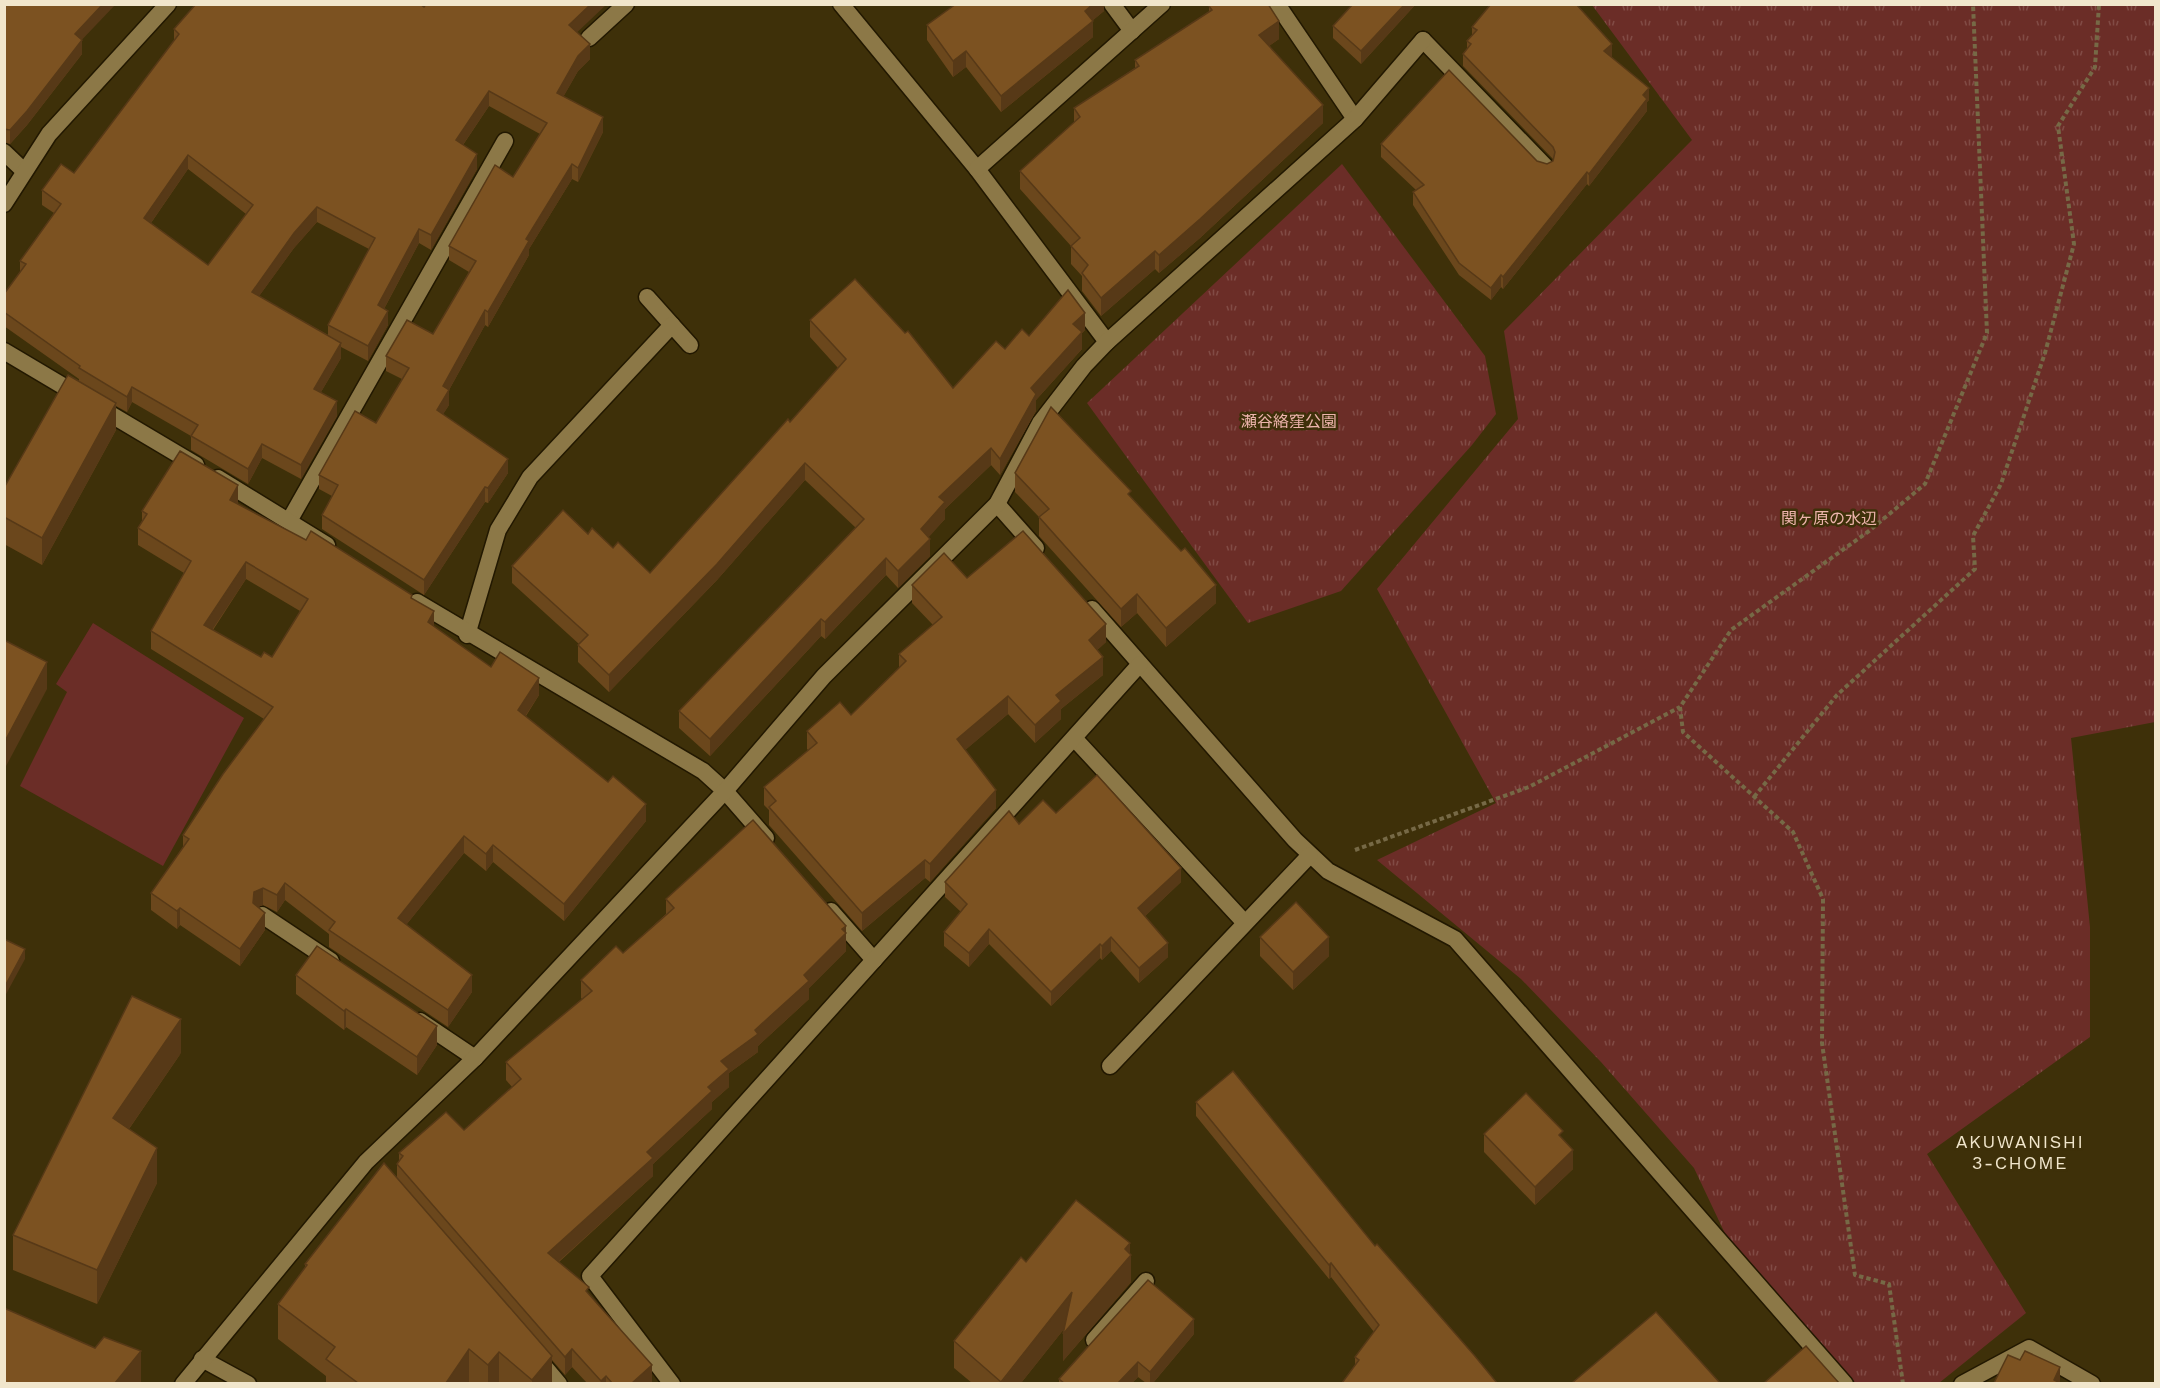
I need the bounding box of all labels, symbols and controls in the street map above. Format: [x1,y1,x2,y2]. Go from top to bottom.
park label: 瀬谷絡窪公園 [1241,412,1337,431]
park label: 関ヶ原の水辺 [1781,509,1877,528]
district label: AKUWANISHI 3-CHOME [1956,1131,2084,1173]

